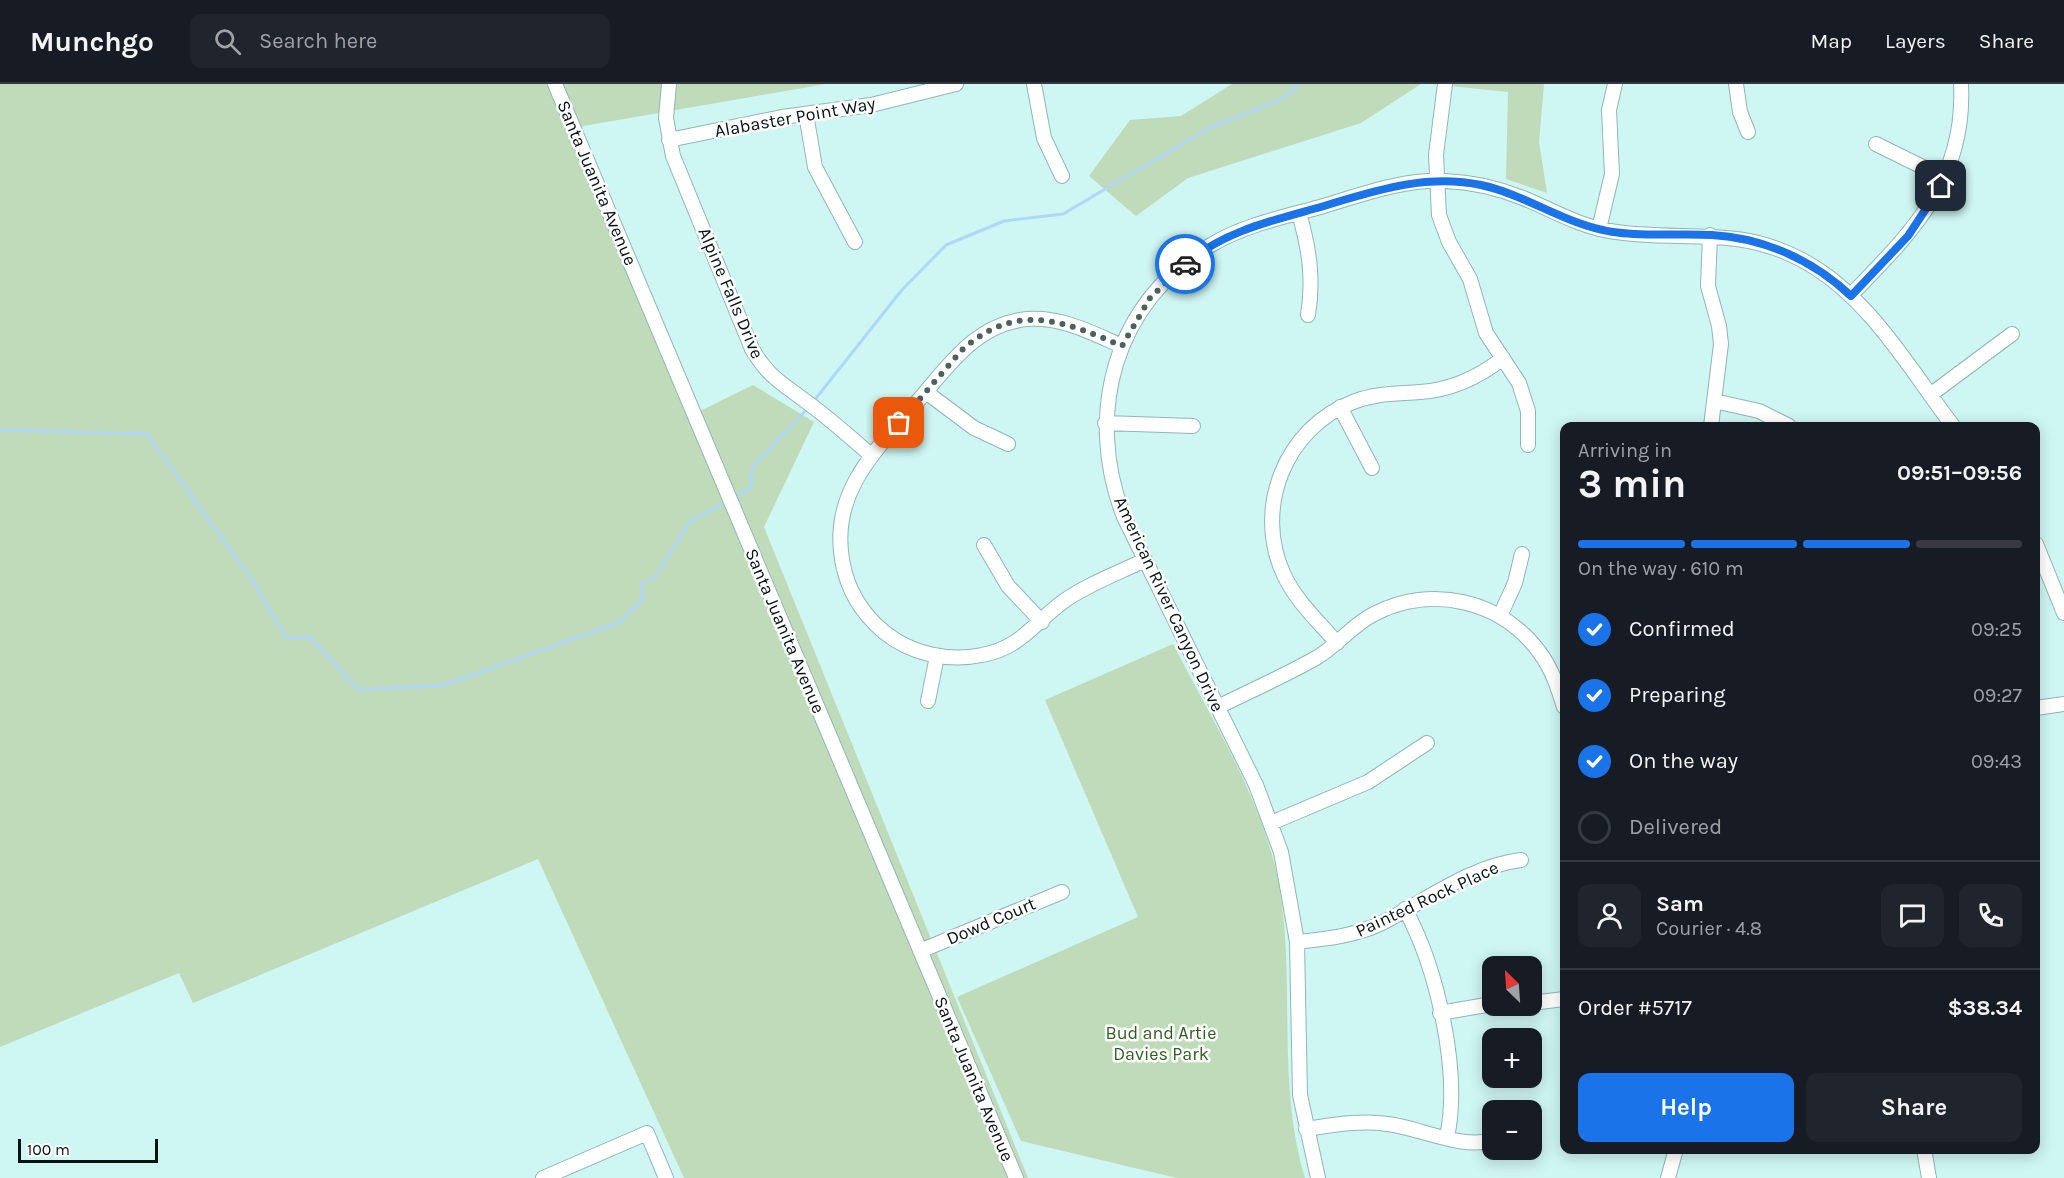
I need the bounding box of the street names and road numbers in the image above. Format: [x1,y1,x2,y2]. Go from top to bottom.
street label: Alabaster Point Way [713,92,878,142]
street label: Santa Juanita Avenue [552,97,642,269]
street label: Alpine Falls Drive [693,224,769,362]
street label: American River Canyon Drive [1109,493,1229,715]
street label: Santa Juanita Avenue [740,545,830,717]
street label: Painted Rock Place [1352,856,1502,942]
street label: Dowd Court [943,892,1039,950]
street label: Santa Juanita Avenue [929,993,1019,1165]

